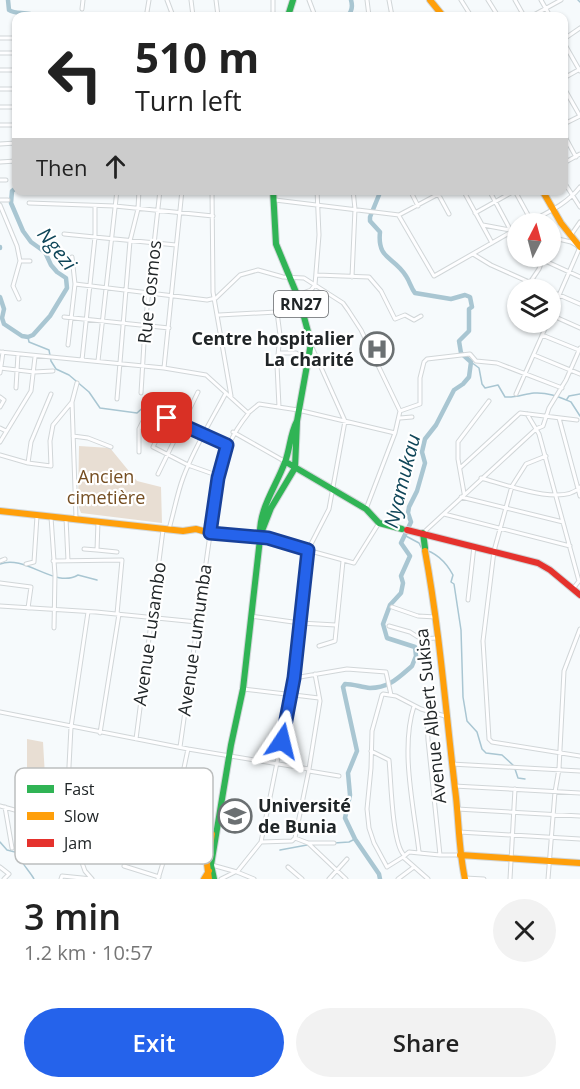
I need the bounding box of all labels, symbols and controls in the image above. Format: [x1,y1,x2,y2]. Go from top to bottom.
text: 510 m [135,28,259,85]
icon: left [36,36,114,114]
text: Turn left [135,82,242,119]
icon: ahead [99,150,132,183]
text: Then [36,152,87,182]
north arrow [507,213,561,267]
map controls [507,213,561,333]
water label: Ngezi [32,221,84,277]
street label: Rue Cosmos [132,239,166,345]
button: layers [507,279,561,333]
road number: RN27 [274,291,328,317]
place label: Centre hospitalier La charité [191,326,354,371]
hospital icon: Centre hospitalier La charité [359,331,395,367]
pin [141,392,192,443]
icon: arrive [150,401,183,434]
water label: Nyamukau [377,431,426,531]
park label: Ancien cimetière [67,464,145,509]
street label: Avenue Lusambo [127,560,171,707]
street label: Avenue Lumumba [171,562,217,717]
street label: Avenue Albert Sukisa [409,627,451,805]
position arrow [250,709,314,773]
legend [15,768,213,864]
text: Fast [64,778,95,800]
place label: Université de Bunia [258,793,351,838]
school or university icon: Université de Bunia [217,798,253,834]
text: Slow [64,805,99,827]
text: Jam [62,832,92,854]
text: 3 min [24,892,121,941]
button: close [493,899,556,962]
text: 1.2 km · 10:57 [24,939,153,966]
button: Exit [24,1008,284,1077]
button: Share [296,1008,556,1077]

